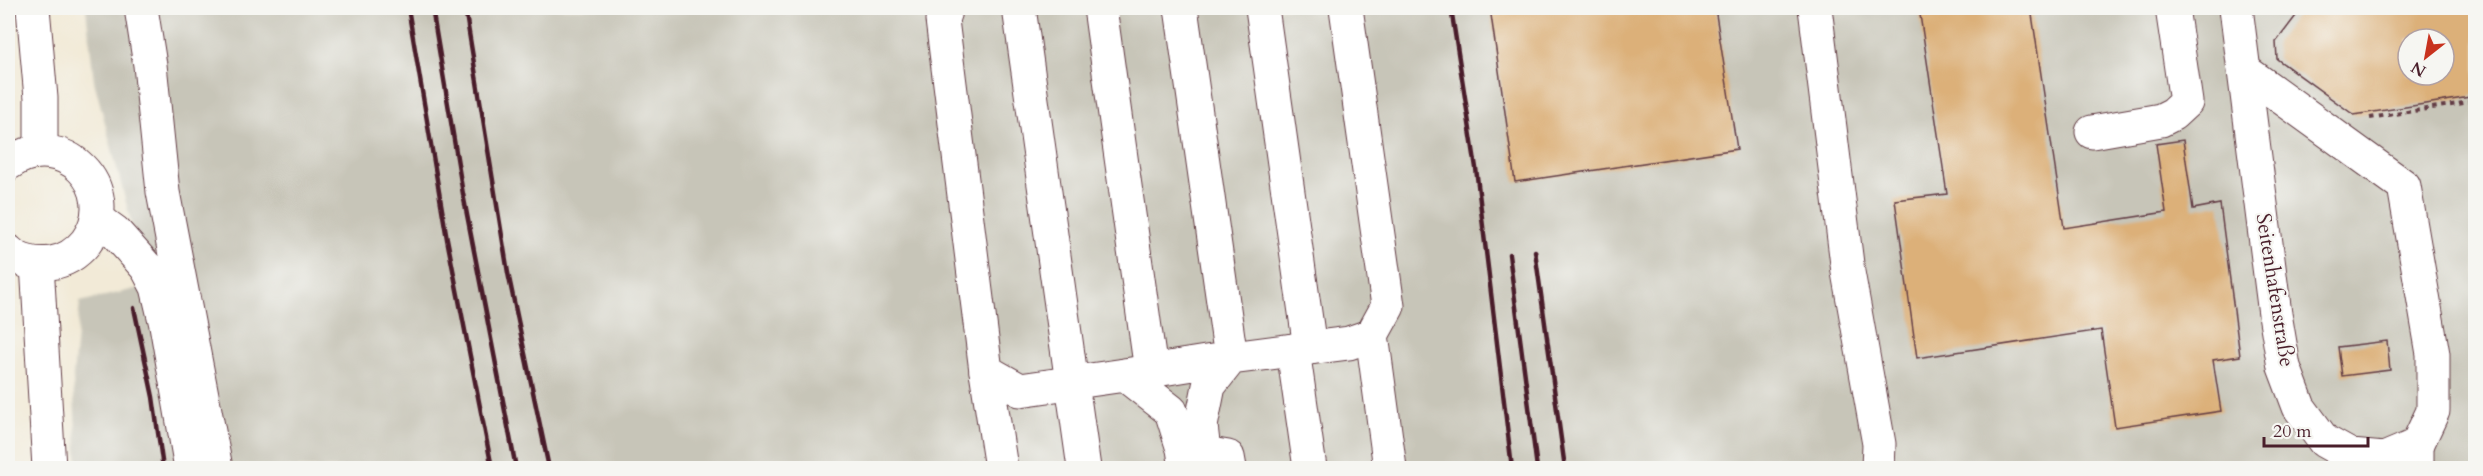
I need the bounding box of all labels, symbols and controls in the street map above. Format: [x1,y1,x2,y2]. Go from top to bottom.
north arrow [2396,27,2456,87]
text: N [2407,56,2430,82]
street label: Seitenhafenstraße [2249,211,2301,369]
scale bar [2264,410,2368,448]
text: 20 m [2273,419,2312,444]

